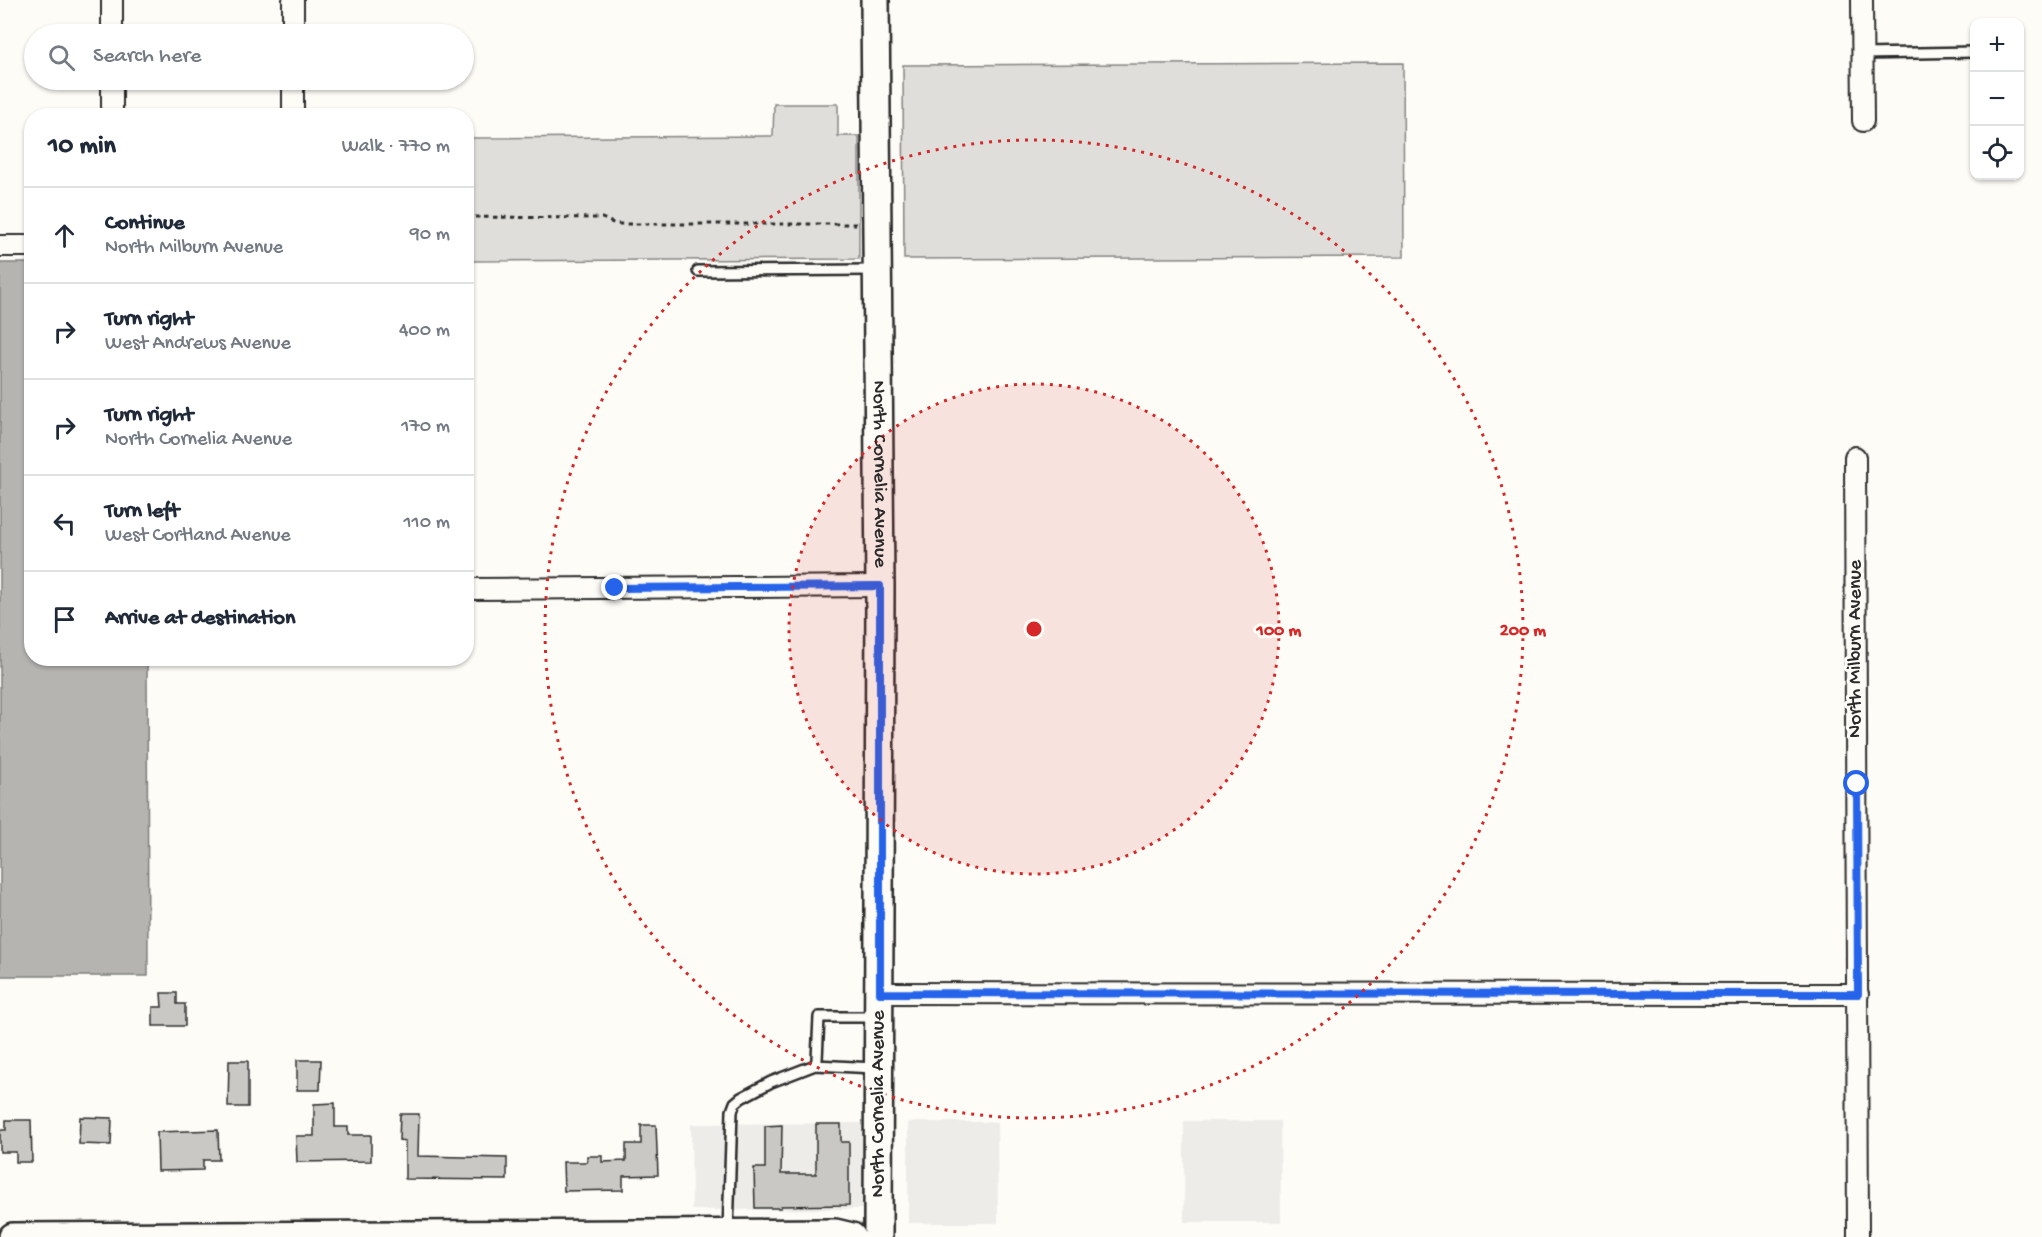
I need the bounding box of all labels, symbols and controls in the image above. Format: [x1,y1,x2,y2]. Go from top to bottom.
map controls [1970,18,2024,180]
button: + [1970,18,2024,72]
search box [24,24,474,90]
icon: search [45,41,78,74]
text: Search here [93,44,201,70]
button: − [1970,72,2024,126]
button: locate [1970,126,2024,180]
text: 10 min [48,132,116,163]
text: Walk · 770 m [342,136,450,159]
text: Continue [105,211,185,237]
icon: ahead [48,219,81,252]
text: 90 m [410,224,450,247]
text: North Milburn Avenue [105,237,283,260]
text: Turn right [105,307,193,333]
icon: right [48,315,81,348]
text: 400 m [399,320,450,343]
text: West Andrews Avenue [105,333,291,356]
street label: North Cornelia Avenue [867,380,891,568]
text: Turn right [105,403,193,429]
icon: right [48,411,81,444]
text: 170 m [401,416,450,439]
text: North Cornelia Avenue [105,429,292,452]
text: Turn left [105,499,179,525]
icon: left [48,507,81,540]
text: 110 m [404,512,450,535]
text: West Cortland Avenue [105,525,291,548]
street label: North Milburn Avenue [1845,559,1868,738]
route end [601,574,627,600]
icon: arrive [48,603,81,636]
text: Arrive at destination [105,606,295,632]
centre of rings [1024,619,1044,639]
text: 100 m [1256,621,1302,642]
text: 200 m [1500,621,1546,642]
route start [1843,770,1869,796]
street label: North Cornelia Avenue [868,1010,891,1198]

